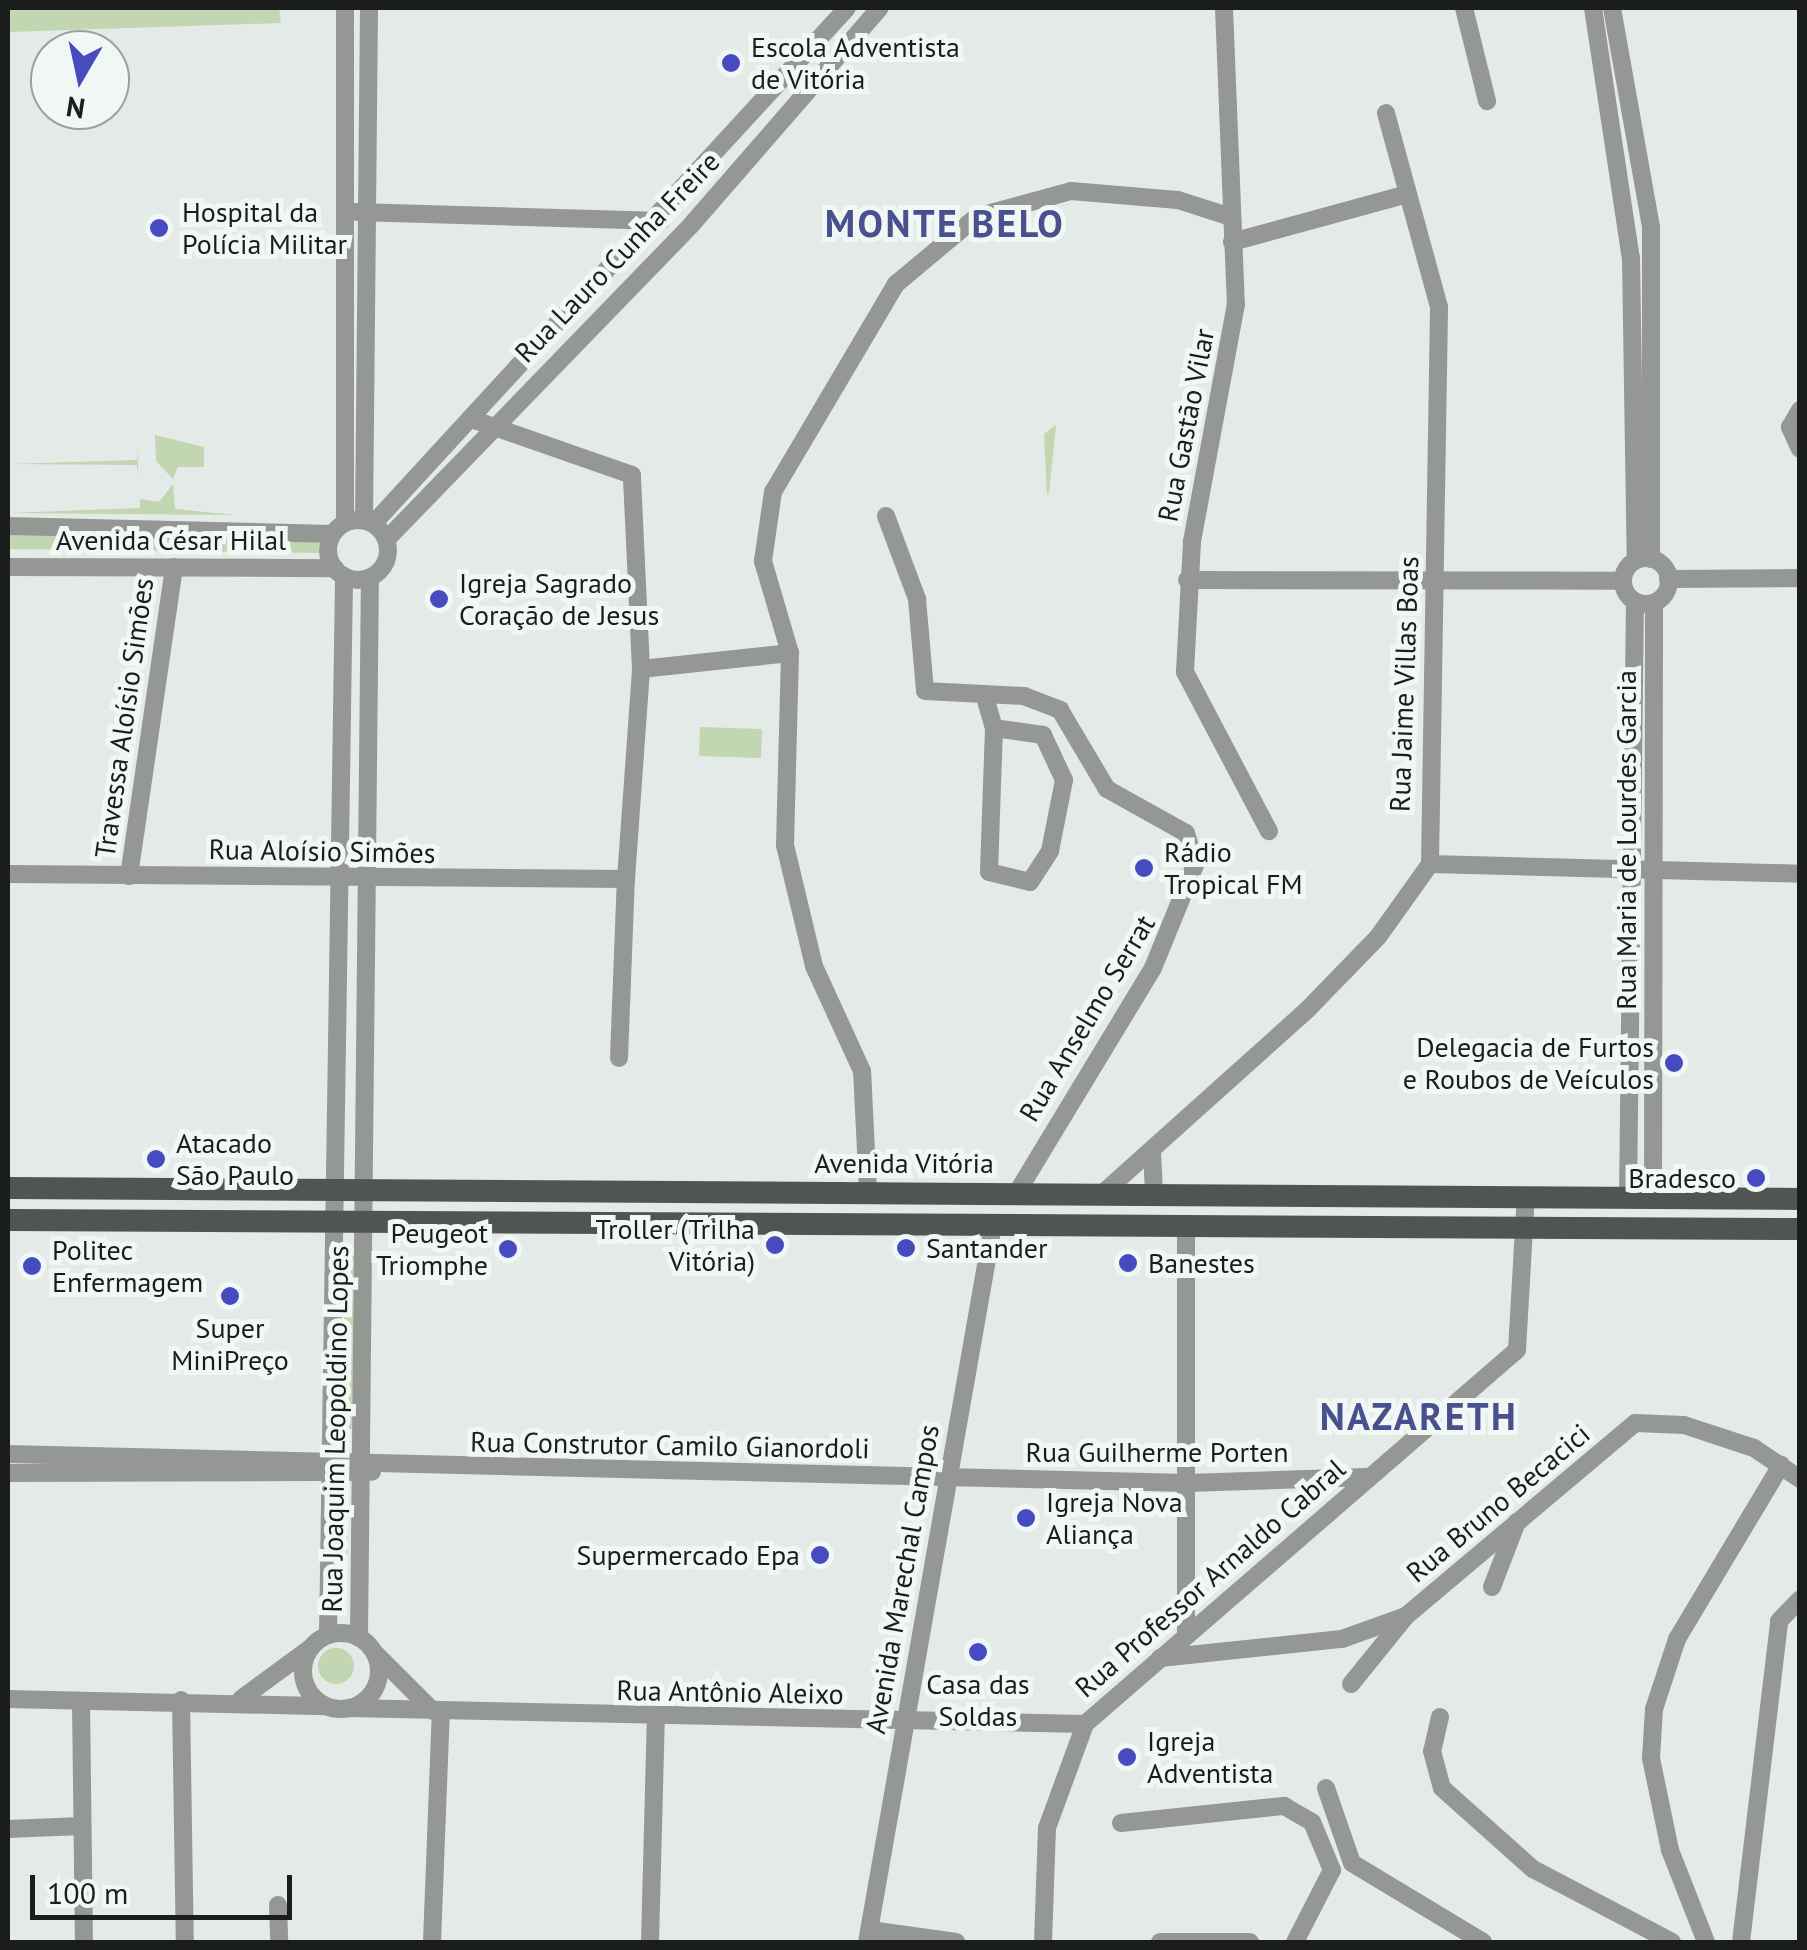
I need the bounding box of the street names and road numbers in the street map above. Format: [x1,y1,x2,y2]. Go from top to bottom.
street label: Rua Lauro Cunha Freire [508,145,726,369]
street label: Rua Gastão Vilar [1151,325,1221,525]
street label: Avenida César Hilal [56,523,286,557]
street label: Rua Jaime Villas Boas [1383,555,1425,813]
street label: Travessa Aloísio Simões [88,575,160,861]
street label: Rua Maria de Lourdes Garcia [1609,670,1643,1010]
street label: Rua Aloísio Simões [208,832,436,870]
street label: Rua Anselmo Serrat [1012,908,1162,1128]
street label: Avenida Vitória [814,1146,994,1180]
street label: Rua Joaquim Leopoldino Lopes [315,1245,355,1613]
street label: Rua Bruno Becacici [1400,1417,1596,1589]
street label: Avenida Marechal Campos [858,1422,946,1736]
street label: Rua Construtor Camilo Gianordoli [470,1425,870,1465]
street label: Rua Guilherme Porten [1026,1435,1288,1469]
street label: Rua Professor Arnaldo Cabral [1068,1451,1352,1705]
street label: Rua Antônio Aleixo [615,1673,845,1711]

